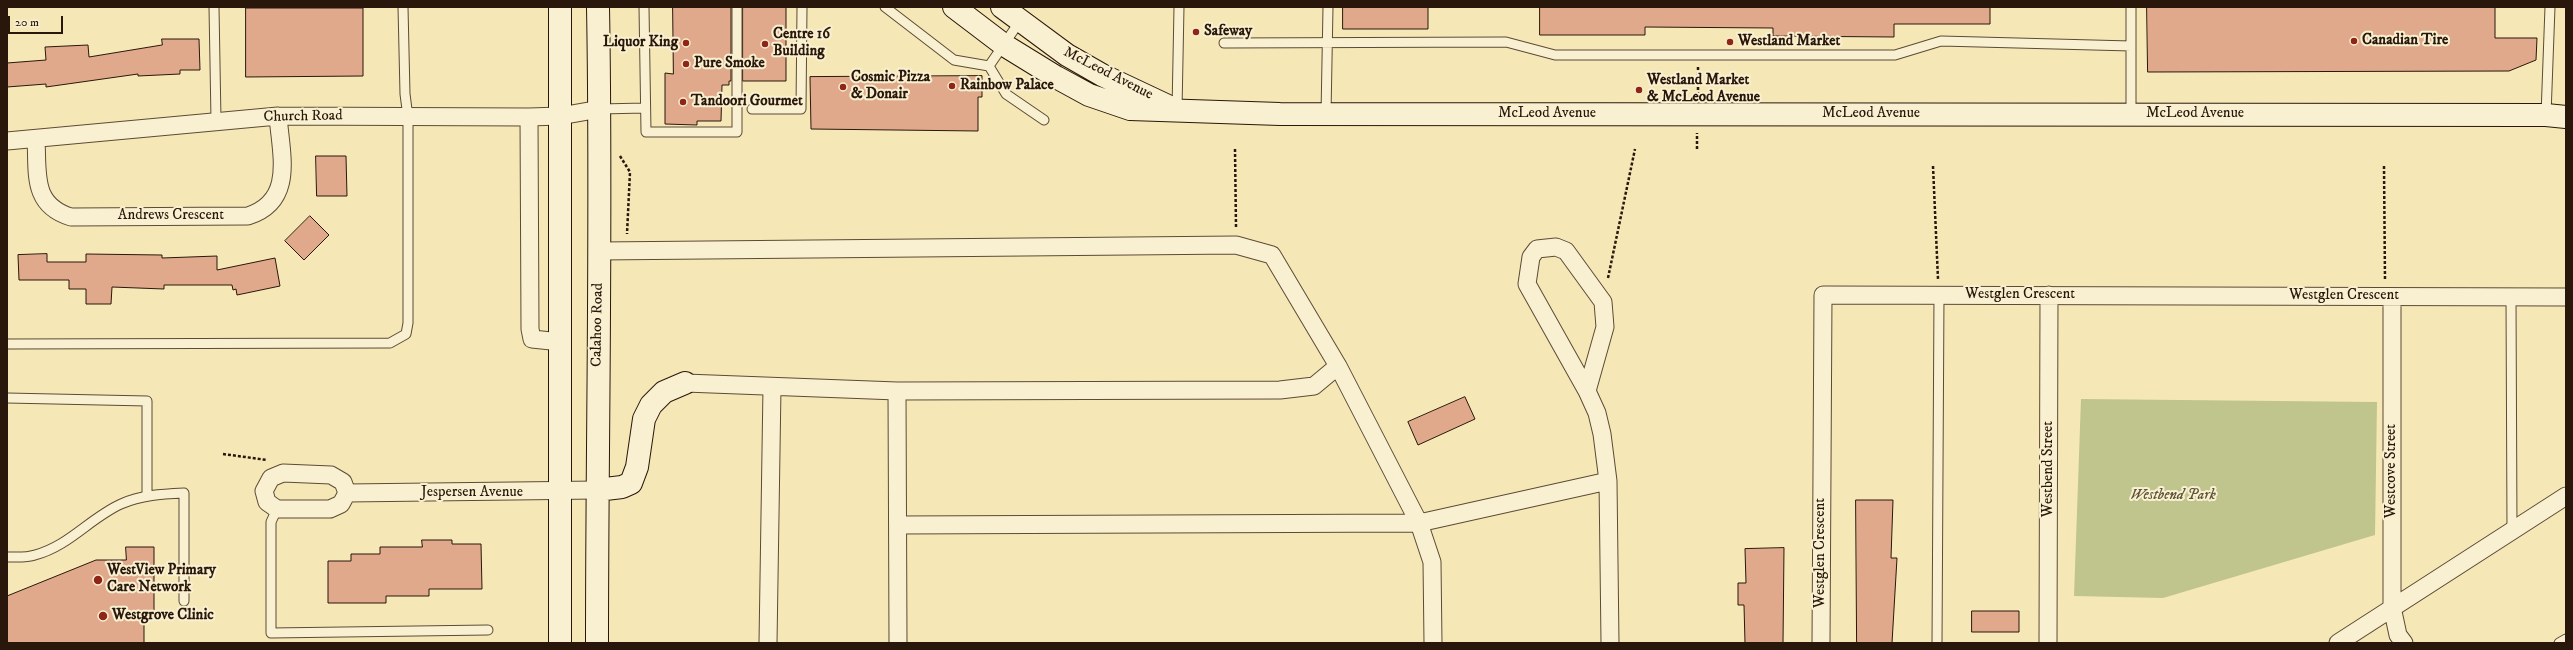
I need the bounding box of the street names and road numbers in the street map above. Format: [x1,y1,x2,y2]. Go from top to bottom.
street label: McLeod Avenue [1060,44,1156,104]
street label: McLeod Avenue [1498,105,1596,123]
street label: McLeod Avenue [1822,105,1920,123]
street label: McLeod Avenue [2146,105,2244,123]
street label: Church Road [263,107,343,127]
street label: Andrews Crescent [118,207,224,225]
street label: Calahoo Road [588,283,608,367]
street label: Westglen Crescent [1965,286,2075,304]
street label: Westglen Crescent [2289,287,2399,305]
street label: Westbend Street [2040,421,2058,517]
street label: Westcove Street [2383,424,2401,518]
street label: Jespersen Avenue [421,484,523,502]
street label: Westglen Crescent [1812,498,1830,608]

